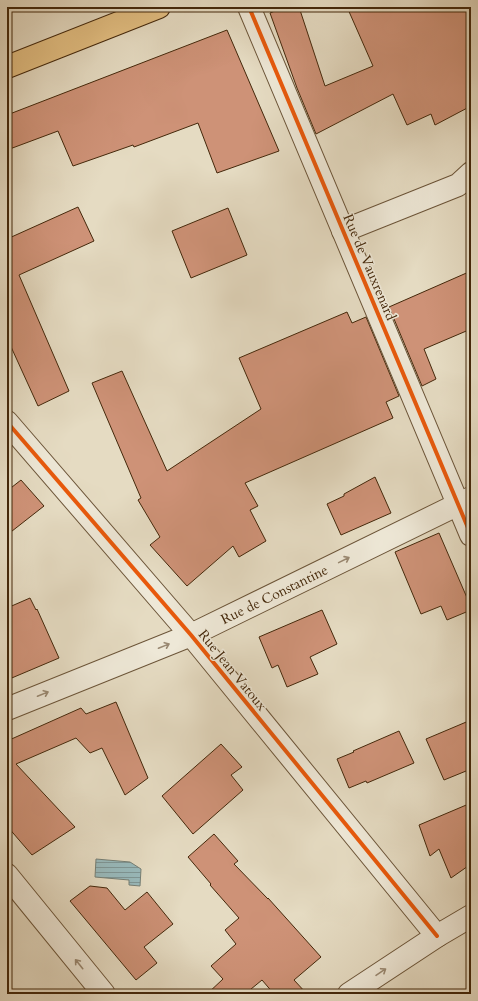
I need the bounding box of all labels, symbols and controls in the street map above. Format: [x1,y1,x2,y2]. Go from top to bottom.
street label: Rue de Vauxrenard [339,211,401,324]
one-way arrow [338,555,350,563]
street label: Rue de Constantine [218,560,331,629]
street label: Rue Jean Vatoux [194,626,271,715]
one-way arrow [157,642,169,649]
one-way arrow [37,690,49,698]
one-way arrow [75,958,84,969]
one-way arrow [375,968,387,976]

